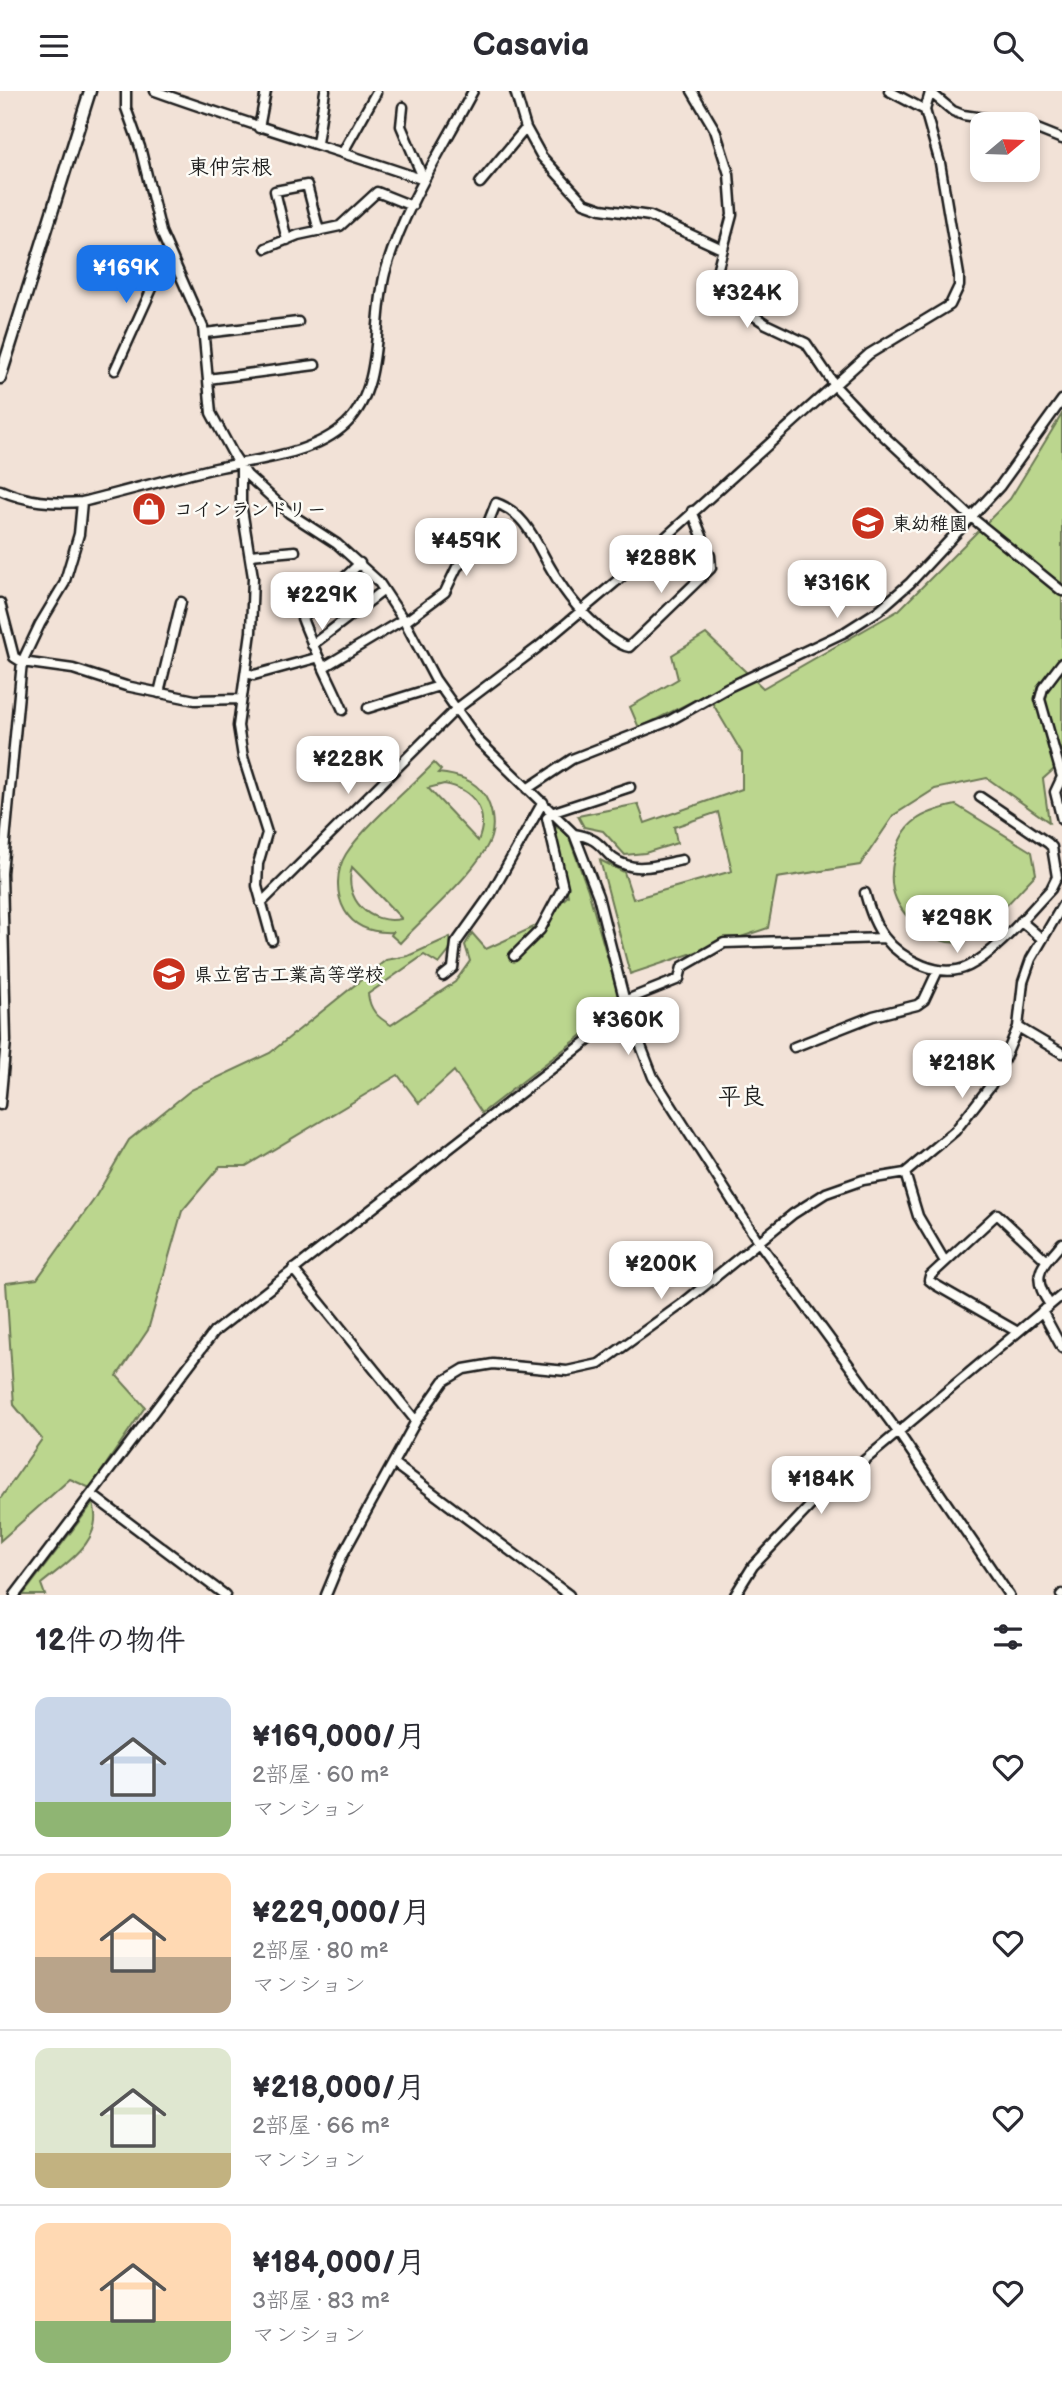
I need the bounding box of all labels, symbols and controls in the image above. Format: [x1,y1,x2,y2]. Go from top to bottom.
text: Casavia [473,26,589,65]
icon: menu [35,27,73,65]
icon: search [989,27,1027,65]
north arrow [970,112,1040,182]
map controls [970,112,1040,182]
district label: 東仲宗根 [188,155,272,180]
pin: ¥169K [77,245,175,305]
text: ¥169K [93,254,159,282]
pin: ¥324K [698,271,796,330]
text: ¥324K [712,279,782,307]
shop icon: コインランドリー [130,490,168,528]
place label: コインランドリー [174,499,326,522]
school or university icon: 東幼稚園 [849,504,887,542]
place label: 東幼稚園 [892,513,968,536]
pin: ¥459K [417,519,515,578]
text: ¥459K [431,527,501,555]
pin: ¥288K [612,535,710,595]
text: ¥288K [625,544,697,572]
pin: ¥316K [788,561,886,620]
text: ¥316K [804,569,870,597]
pin: ¥229K [273,573,371,632]
text: ¥229K [287,581,357,609]
pin: ¥228K [299,737,397,796]
text: ¥228K [312,745,384,773]
pin: ¥298K [908,895,1006,955]
text: ¥298K [922,904,992,932]
school or university icon: 県立宮古工業高等学校 [150,955,188,993]
place label: 県立宮古工業高等学校 [194,964,384,987]
pin: ¥360K [579,997,677,1057]
text: ¥360K [592,1006,664,1034]
pin: ¥218K [913,1041,1011,1100]
text: ¥218K [929,1049,995,1077]
district label: 平良 [718,1083,764,1111]
pin: ¥200K [612,1241,710,1301]
text: ¥200K [625,1250,697,1278]
pin: ¥184K [772,1457,870,1516]
text: ¥184K [788,1465,854,1493]
icon: filters [989,1618,1027,1656]
text: 12件の物件 [35,1623,186,1659]
text: ¥169,000/月 [252,1719,426,1755]
icon: home [91,1725,175,1809]
icon: heart [989,1748,1027,1786]
text: 2部屋 · 60 m² [252,1761,389,1789]
text: マンション [252,1795,366,1823]
text: ¥229,000/月 [252,1895,431,1931]
icon: home [91,1901,175,1985]
icon: heart [989,1924,1027,1962]
text: 2部屋 · 80 m² [252,1937,389,1965]
text: マンション [252,1971,366,1999]
text: ¥218,000/月 [252,2070,426,2106]
icon: home [91,2076,175,2160]
icon: heart [989,2099,1027,2137]
text: 2部屋 · 66 m² [252,2112,390,2140]
text: マンション [252,2146,366,2174]
text: ¥184,000/月 [252,2245,426,2281]
icon: home [91,2251,175,2335]
icon: heart [989,2274,1027,2312]
text: 3部屋 · 83 m² [252,2287,390,2315]
text: マンション [252,2321,366,2349]

